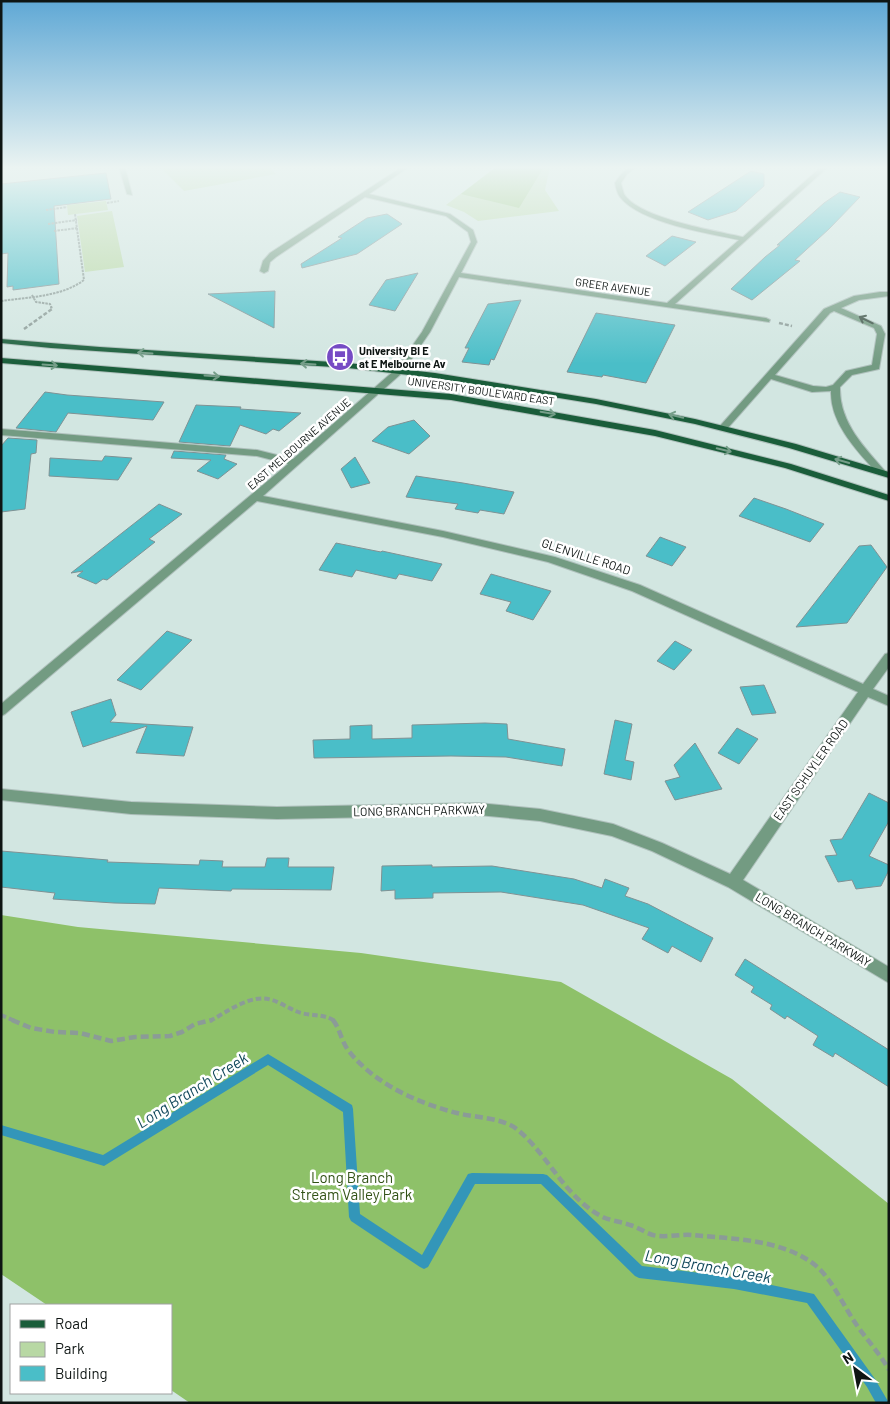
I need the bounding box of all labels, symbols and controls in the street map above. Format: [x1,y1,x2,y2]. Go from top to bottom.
street label: GREER AVENUE [574,275,652,298]
one-way arrow [859,315,874,325]
bus stop icon: University Bl E at E Melbourne Av [325,342,355,372]
place label: University Bl E at E Melbourne Av [359,344,446,370]
one-way arrow [138,349,154,358]
one-way arrow [300,359,316,368]
one-way arrow [41,360,57,369]
one-way arrow [204,372,220,381]
street label: UNIVERSITY BOULEVARD EAST [407,374,555,407]
street label: EAST MELBOURNE AVENUE [244,395,353,492]
one-way arrow [540,409,556,419]
one-way arrow [668,411,684,420]
one-way arrow [716,446,732,456]
one-way arrow [834,456,850,466]
street label: GLENVILLE ROAD [540,535,632,577]
street label: EAST SCHUYLER ROAD [770,716,850,823]
street label: LONG BRANCH PARKWAY [353,802,485,818]
street label: LONG BRANCH PARKWAY [753,889,874,969]
water label: Long Branch Creek [133,1048,251,1131]
park label: Long Branch Stream Valley Park [292,1168,413,1203]
water label: Long Branch Creek [644,1245,773,1286]
legend [10,1304,172,1394]
text: Road [55,1314,88,1332]
text: Park [55,1339,85,1357]
north arrow [830,1344,880,1394]
text: N [839,1348,856,1367]
text: Building [55,1364,108,1382]

